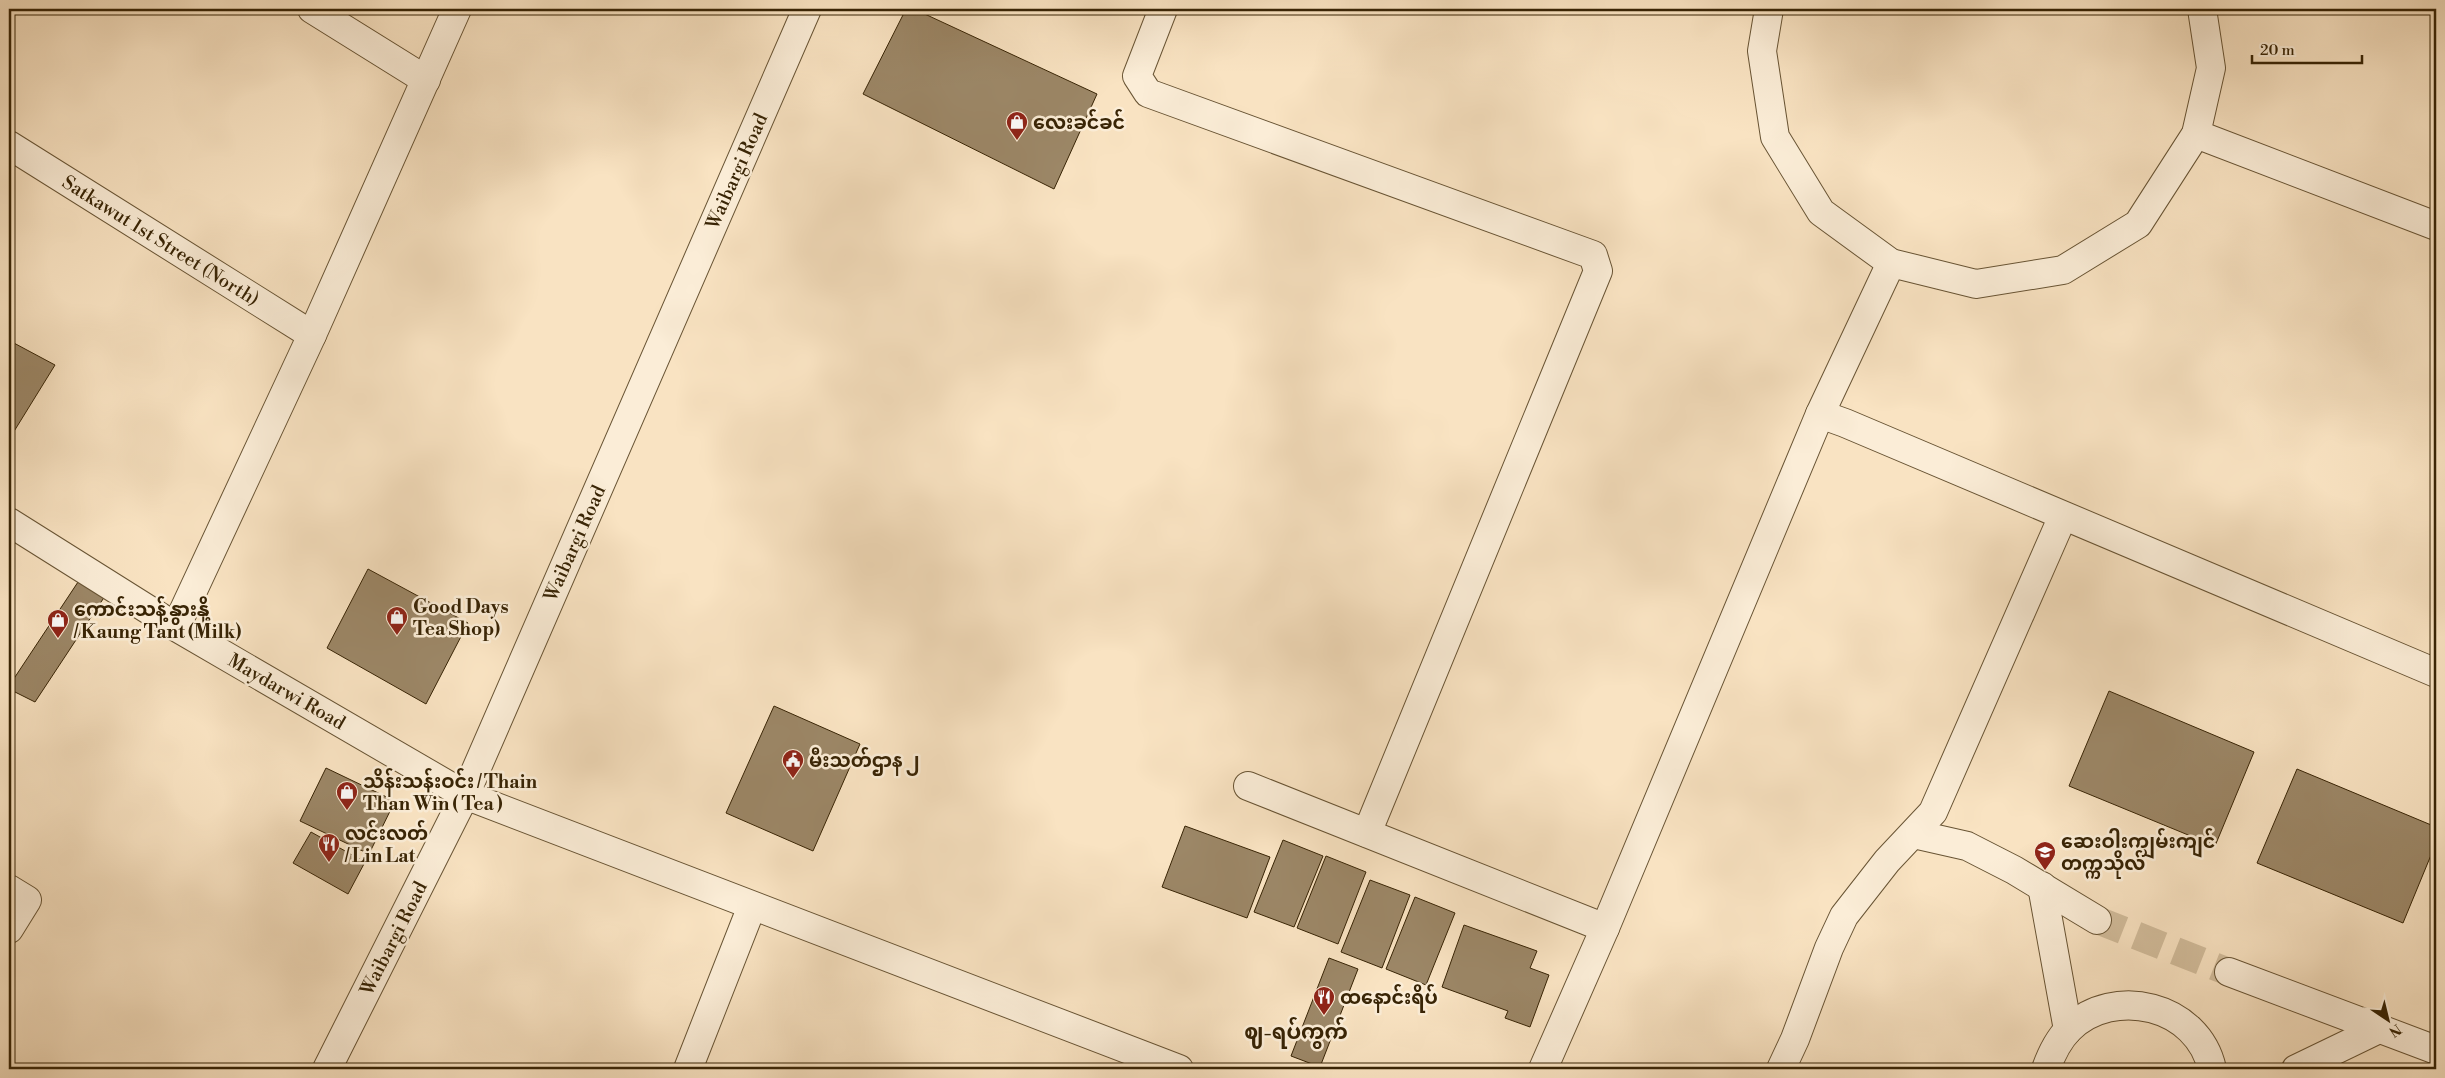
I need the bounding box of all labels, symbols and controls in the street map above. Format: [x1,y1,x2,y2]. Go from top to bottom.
scale bar [2252,32,2362,64]
text: 20 m [2260,41,2295,60]
street label: Waibargi Road [700,109,773,234]
place label: လေးခင်ခင် [1033,109,1125,135]
shop icon: လေးခင်ခင် [1005,110,1029,141]
street label: Satkawut 1st Street (North) [57,170,263,311]
street label: Waibargi Road [538,481,611,606]
place label: Good Days Tea Shop) [413,595,509,641]
place label: ကောင်းသန့် နွားနို့ / Kaung Tant (Milk) [73,596,241,644]
shop icon: Good Days Tea Shop) [385,605,409,636]
shop icon: ကောင်းသန့် နွားနို့ / Kaung Tant (Milk) [46,608,70,639]
street label: Maydarwi Road [223,649,350,735]
place label: မီးသတ်ဌာန ၂ [809,747,920,776]
public building icon: မီးသတ်ဌာန ၂ [781,748,805,779]
place label: သိန်းသန်းဝင်း / Thain Than Win ( Tea ) [363,768,538,816]
shop icon: သိန်းသန်းဝင်း / Thain Than Win ( Tea ) [335,780,359,811]
place label: လင်းလတ် / Lin Lat [344,820,428,868]
place label: ဆေးဝါးကျွမ်းကျင် တက္ကသိုလ် [2061,828,2215,879]
restaurant icon: လင်းလတ် / Lin Lat [317,832,341,863]
school or university icon: ဆေးဝါးကျွမ်းကျင် တက္ကသိုလ် [2033,840,2057,871]
street label: Waibargi Road [354,877,433,1000]
place label: ထနောင်းရိပ် [1340,984,1438,1013]
restaurant icon: ထနောင်းရိပ် [1312,985,1336,1016]
north arrow [2362,996,2412,1046]
district label: ဈ-ရပ်ကွက် [1244,1016,1348,1049]
text: N [2385,1019,2405,1040]

